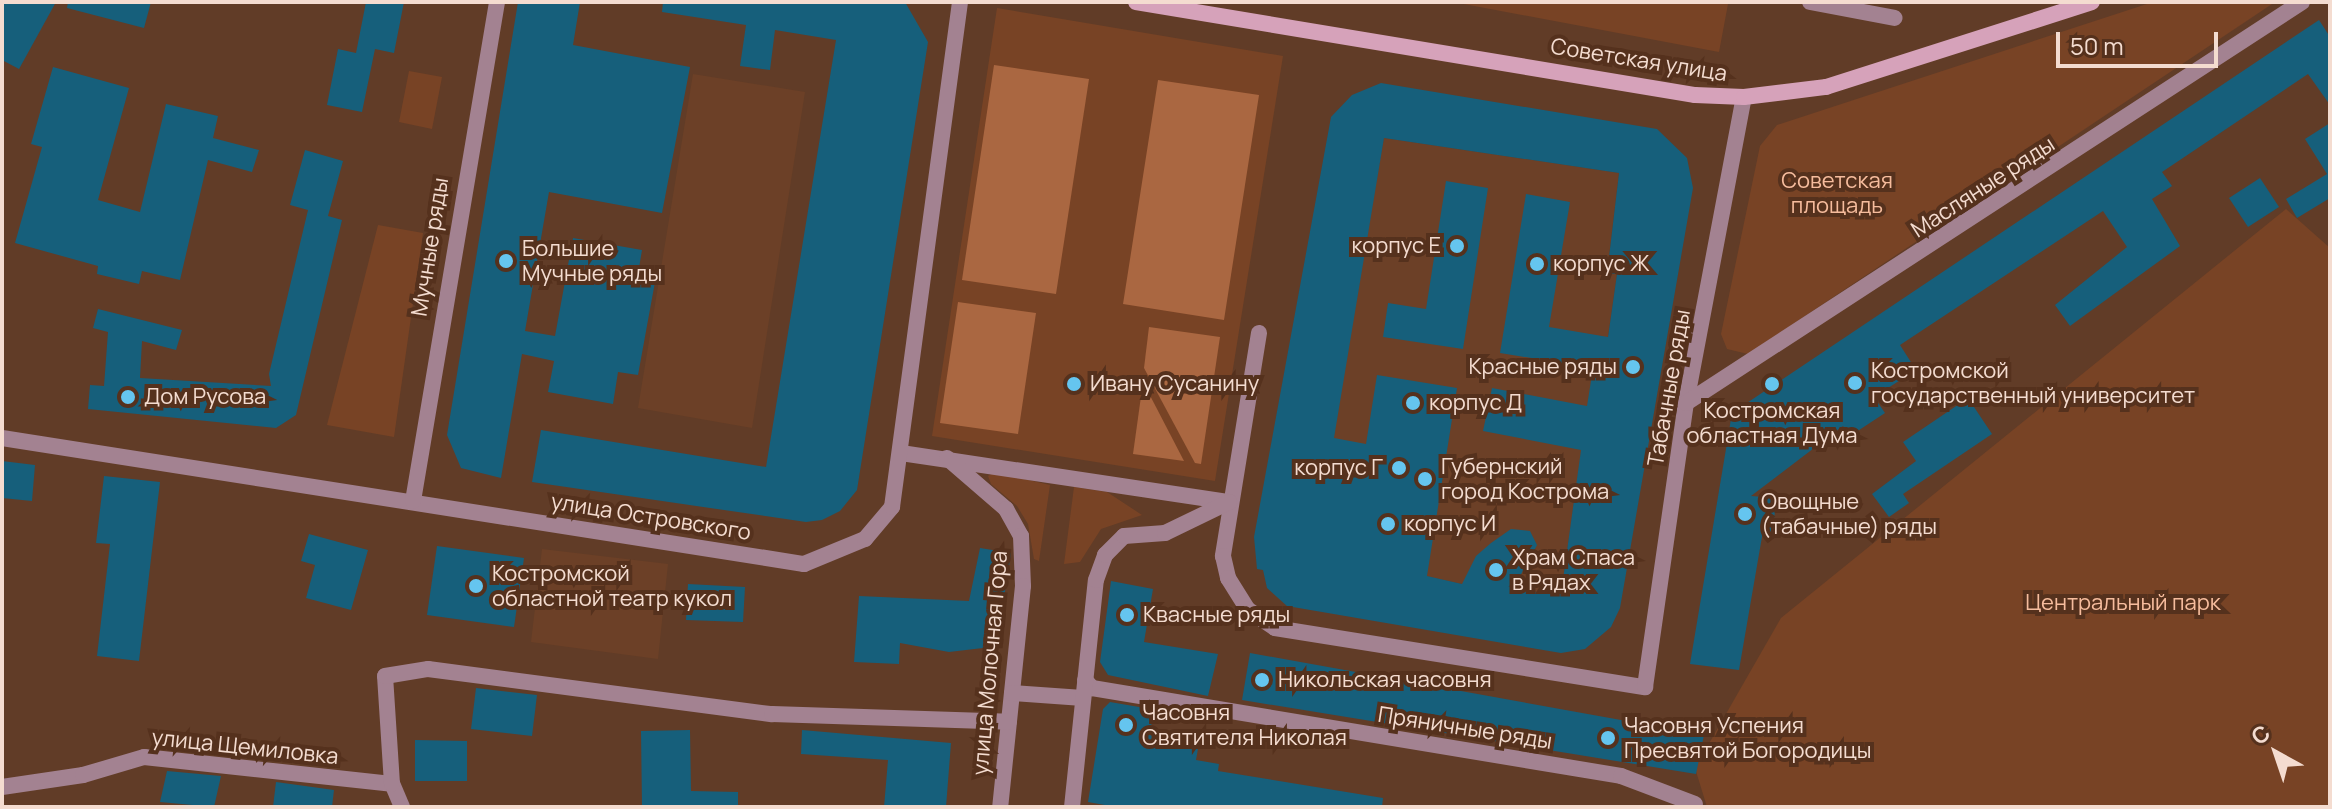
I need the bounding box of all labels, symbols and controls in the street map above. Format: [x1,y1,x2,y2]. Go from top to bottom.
scale bar [2060,16,2222,66]
text: 50 m [2070,29,2124,62]
street label: Советская улица [1549,33,1729,87]
street label: Масляные ряды [1906,131,2060,243]
park label: Советская площадь [1781,167,1893,218]
street label: Мучные ряды [406,176,454,318]
place label: корпус Е [1351,233,1441,259]
place label: Большие Мучные ряды [522,235,662,286]
marker: корпус Е [1448,237,1466,255]
place label: корпус Ж [1553,251,1650,277]
marker: Большие Мучные ряды [497,252,515,270]
marker: корпус Ж [1528,255,1546,273]
street label: Табачные ряды [1642,307,1696,469]
place label: Красные ряды [1468,354,1617,380]
place label: Костромской государственный университет [1871,357,2195,408]
marker: Красные ряды [1624,358,1642,376]
place label: Ивану Сусанину [1090,371,1259,397]
marker: Костромской государственный университет [1846,374,1864,392]
marker: Ивану Сусанину [1065,375,1083,393]
marker: Костромская областная Дума [1763,375,1781,393]
place label: Дом Русова [144,384,266,410]
marker: Дом Русова [119,388,137,406]
place label: корпус Д [1429,390,1522,416]
marker: корпус Д [1404,394,1422,412]
place label: Костромская областная Дума [1687,397,1857,448]
place label: Губернский город Кострома [1441,453,1609,504]
place label: корпус Г [1294,455,1383,481]
marker: корпус Г [1390,459,1408,477]
marker: Губернский город Кострома [1416,470,1434,488]
street label: улица Островского [549,488,753,546]
place label: Овощные (табачные) ряды [1761,488,1937,540]
marker: Овощные (табачные) ряды [1736,505,1754,523]
place label: корпус И [1404,511,1496,537]
marker: корпус И [1379,515,1397,533]
place label: Храм Спаса в Рядах [1512,544,1635,596]
street label: улица Молочная Гора [967,549,1013,777]
place label: Костромской областной театр кукол [492,560,732,612]
marker: Храм Спаса в Рядах [1487,561,1505,579]
marker: Костромской областной театр кукол [467,577,485,595]
park label: Центральный парк [2025,590,2221,616]
place label: Квасные ряды [1143,602,1290,628]
marker: Квасные ряды [1118,606,1136,624]
place label: Никольская часовня [1278,667,1492,693]
marker: Никольская часовня [1253,671,1271,689]
place label: Часовня Святителя Николая [1142,699,1347,750]
street label: Пряничные ряды [1376,701,1554,755]
place label: Часовня Успения Пресвятой Богородицы [1624,712,1871,764]
north arrow [2236,713,2316,793]
marker: Часовня Святителя Николая [1117,716,1135,734]
text: С [2245,718,2276,751]
street label: улица Щемиловка [150,724,340,770]
marker: Часовня Успения Пресвятой Богородицы [1599,729,1617,747]

